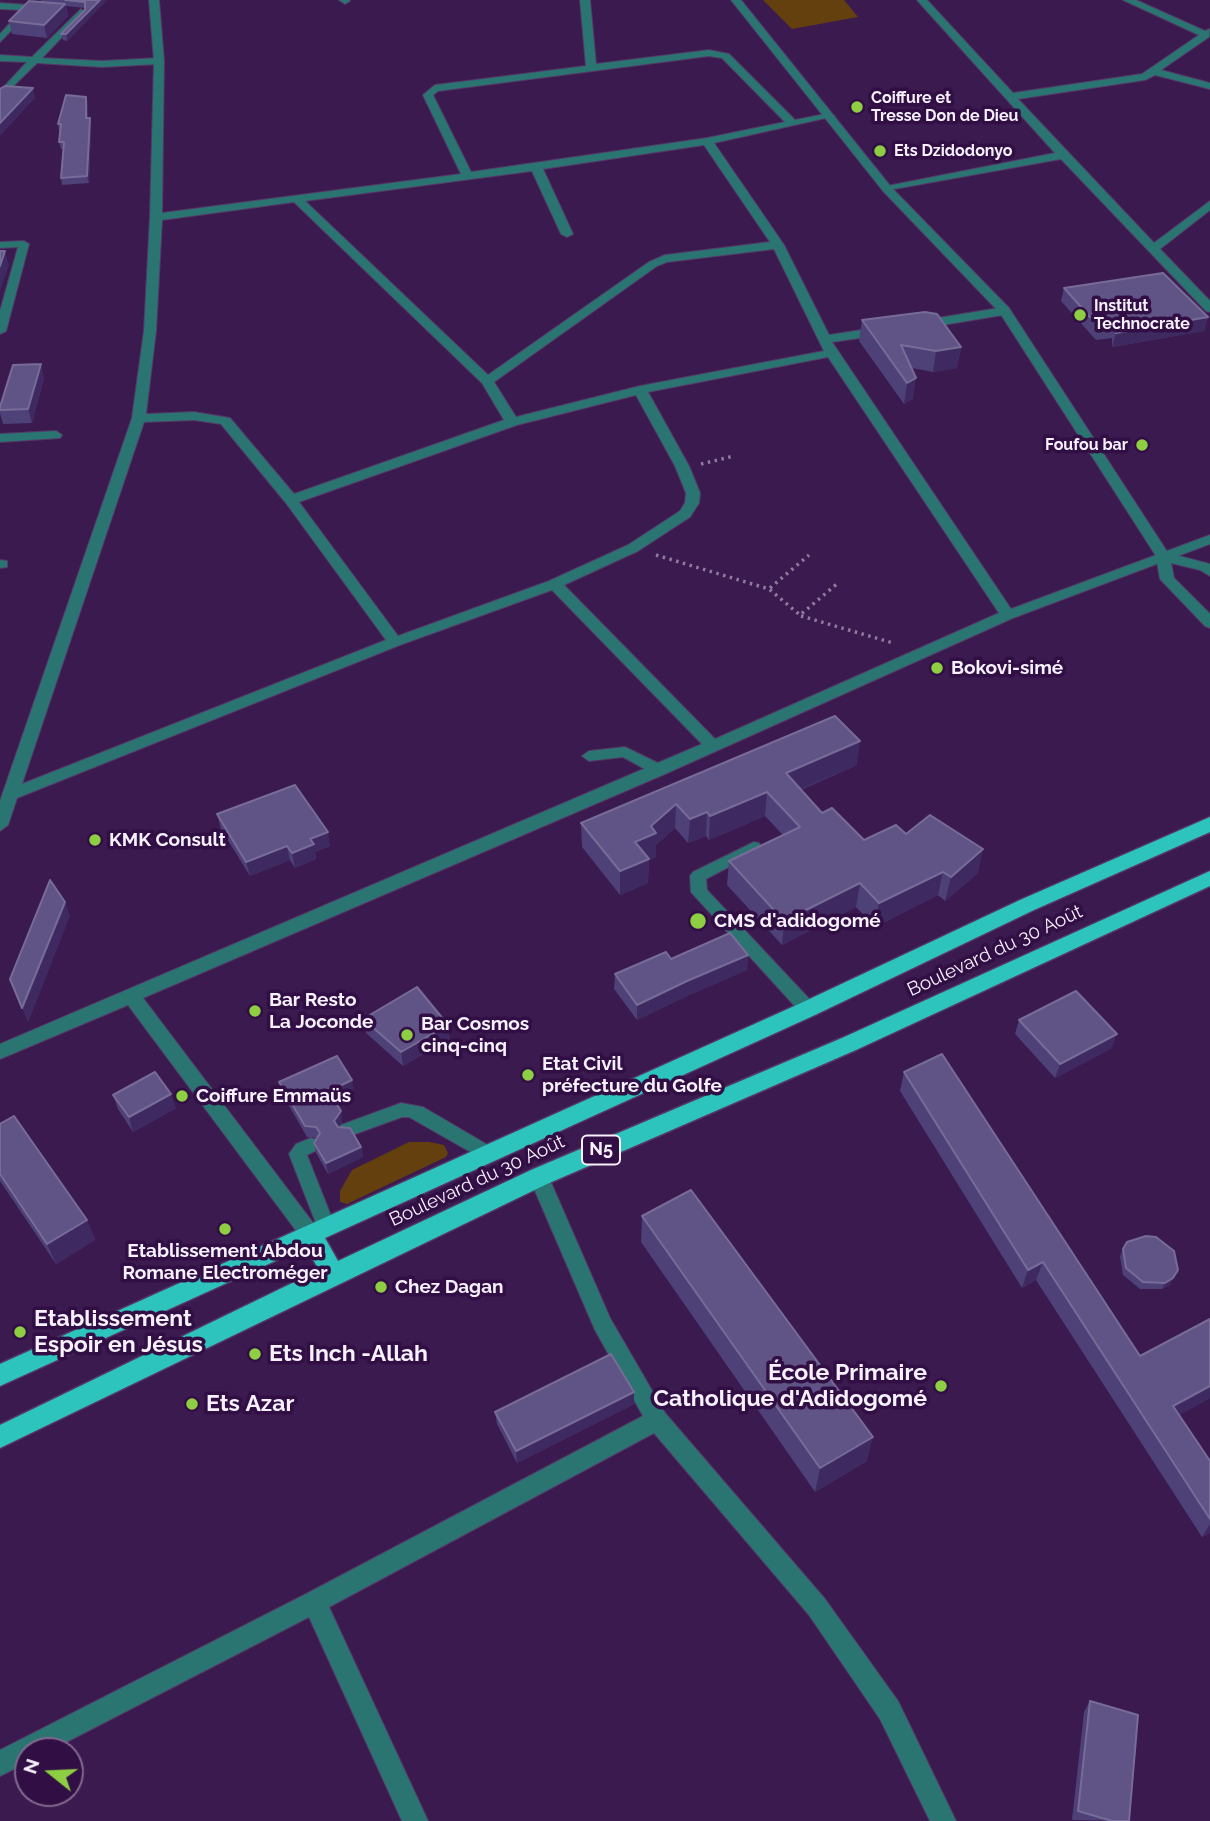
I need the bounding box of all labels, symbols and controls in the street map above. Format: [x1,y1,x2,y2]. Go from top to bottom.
place label: Coiffure et Tresse Don de Dieu [871,88,1018,126]
marker: Coiffure et Tresse Don de Dieu [849,99,865,115]
place label: Ets Dzidodonyo [894,141,1013,161]
marker: Ets Dzidodonyo [872,143,888,159]
place label: Institut Technocrate [1094,296,1190,334]
marker: Institut Technocrate [1072,307,1088,323]
place label: Foufou bar [1045,435,1128,455]
marker: Foufou bar [1134,437,1150,453]
place label: Bokovi-simé [951,657,1063,679]
marker: Bokovi-simé [929,660,945,676]
place label: KMK Consult [109,829,226,851]
marker: KMK Consult [87,832,103,848]
street label: Boulevard du 30 Août [904,900,1086,1002]
place label: CMS d'adidogomé [714,910,881,932]
marker: CMS d'adidogomé [688,911,708,931]
place label: Bar Resto La Joconde [269,989,373,1033]
marker: Bar Resto La Joconde [247,1003,263,1019]
place label: Bar Cosmos cinq-cinq [421,1013,529,1057]
marker: Bar Cosmos cinq-cinq [399,1027,415,1043]
place label: Etat Civil préfecture du Golfe [542,1053,722,1097]
marker: Etat Civil préfecture du Golfe [520,1067,536,1083]
place label: Coiffure Emmaüs [196,1085,351,1107]
marker: Coiffure Emmaüs [174,1088,190,1104]
street label: Boulevard du 30 Août [386,1130,568,1232]
road number: N5 [582,1135,620,1164]
marker: Etablissement Abdou Romane Electroméger [217,1221,233,1237]
place label: Etablissement Abdou Romane Electroméger [122,1240,328,1284]
place label: Chez Dagan [395,1276,504,1298]
marker: Chez Dagan [373,1279,389,1295]
place label: Etablissement Espoir en Jésus [34,1305,203,1359]
marker: Etablissement Espoir en Jésus [12,1324,28,1340]
place label: Ets Inch -Allah [269,1340,428,1368]
marker: Ets Inch -Allah [247,1346,263,1362]
place label: École Primaire Catholique d'Adidogomé [653,1359,927,1413]
marker: École Primaire Catholique d'Adidogomé [933,1378,949,1394]
place label: Ets Azar [206,1390,294,1418]
marker: Ets Azar [184,1396,200,1412]
north arrow [14,1737,84,1807]
text: N [18,1756,44,1776]

